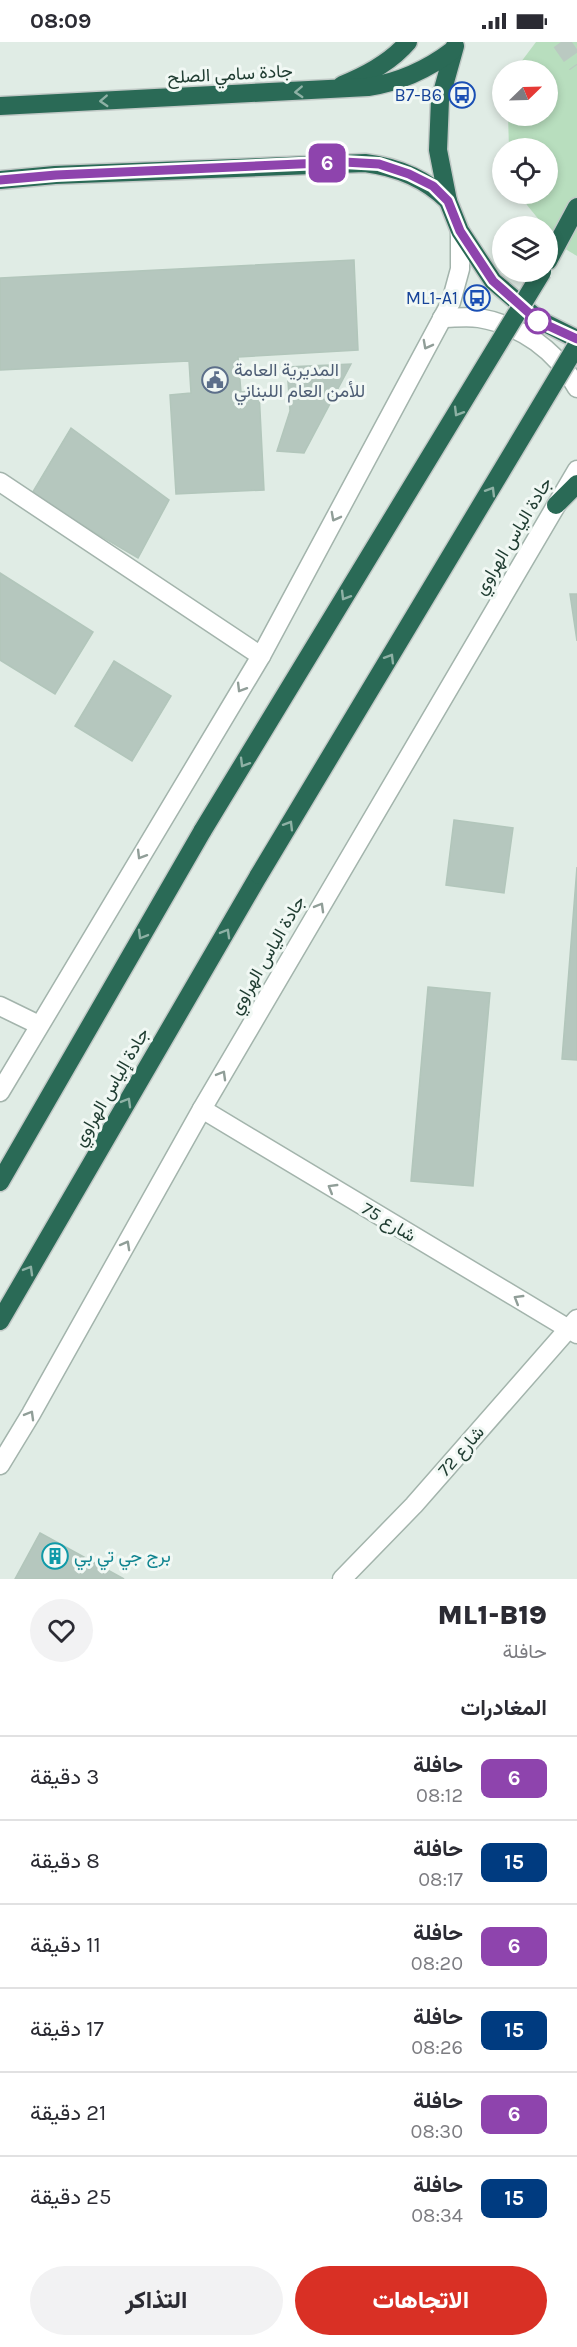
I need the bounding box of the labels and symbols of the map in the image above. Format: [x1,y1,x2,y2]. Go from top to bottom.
street label: جادة سامي الصلح [167,60,294,92]
north arrow [492,60,558,126]
bus stop icon: B7-B6 [447,80,477,110]
place label: B7-B6 [395,84,442,106]
one-way arrow [295,86,304,99]
one-way arrow [100,95,109,108]
line badge: 6 [308,144,346,182]
bus stop icon: ML1-A1 [462,283,492,313]
place label: ML1-A1 [406,287,458,309]
unlabelled marker [525,308,551,334]
one-way arrow [423,339,434,349]
place label: المديرية العامة للأمن العام اللبناني [234,359,365,406]
public building icon: المديرية العامة للأمن العام اللبناني [200,365,230,395]
one-way arrow [453,406,465,416]
street label: جادة الياس الهراوي [469,473,560,601]
one-way arrow [483,487,495,497]
one-way arrow [331,511,342,521]
one-way arrow [341,590,353,600]
one-way arrow [383,654,394,664]
one-way arrow [237,682,249,692]
one-way arrow [239,757,251,767]
one-way arrow [282,821,294,831]
one-way arrow [137,849,148,859]
street label: جادة الياس الهراوي [224,892,313,1020]
one-way arrow [313,902,324,913]
one-way arrow [138,929,150,939]
one-way arrow [218,929,230,939]
street label: جادة إلياس الهراوي [68,1024,157,1152]
one-way arrow [214,1071,226,1081]
one-way arrow [120,1097,132,1108]
one-way arrow [328,1183,338,1195]
street label: شارع 75 [357,1197,420,1248]
one-way arrow [119,1240,130,1251]
one-way arrow [22,1266,34,1276]
one-way arrow [514,1294,524,1306]
one-way arrow [23,1411,35,1421]
street label: شارع 72 [433,1421,490,1481]
building icon: برج جي تي بي [40,1541,70,1571]
place label: برج جي تي بي [74,1545,171,1571]

